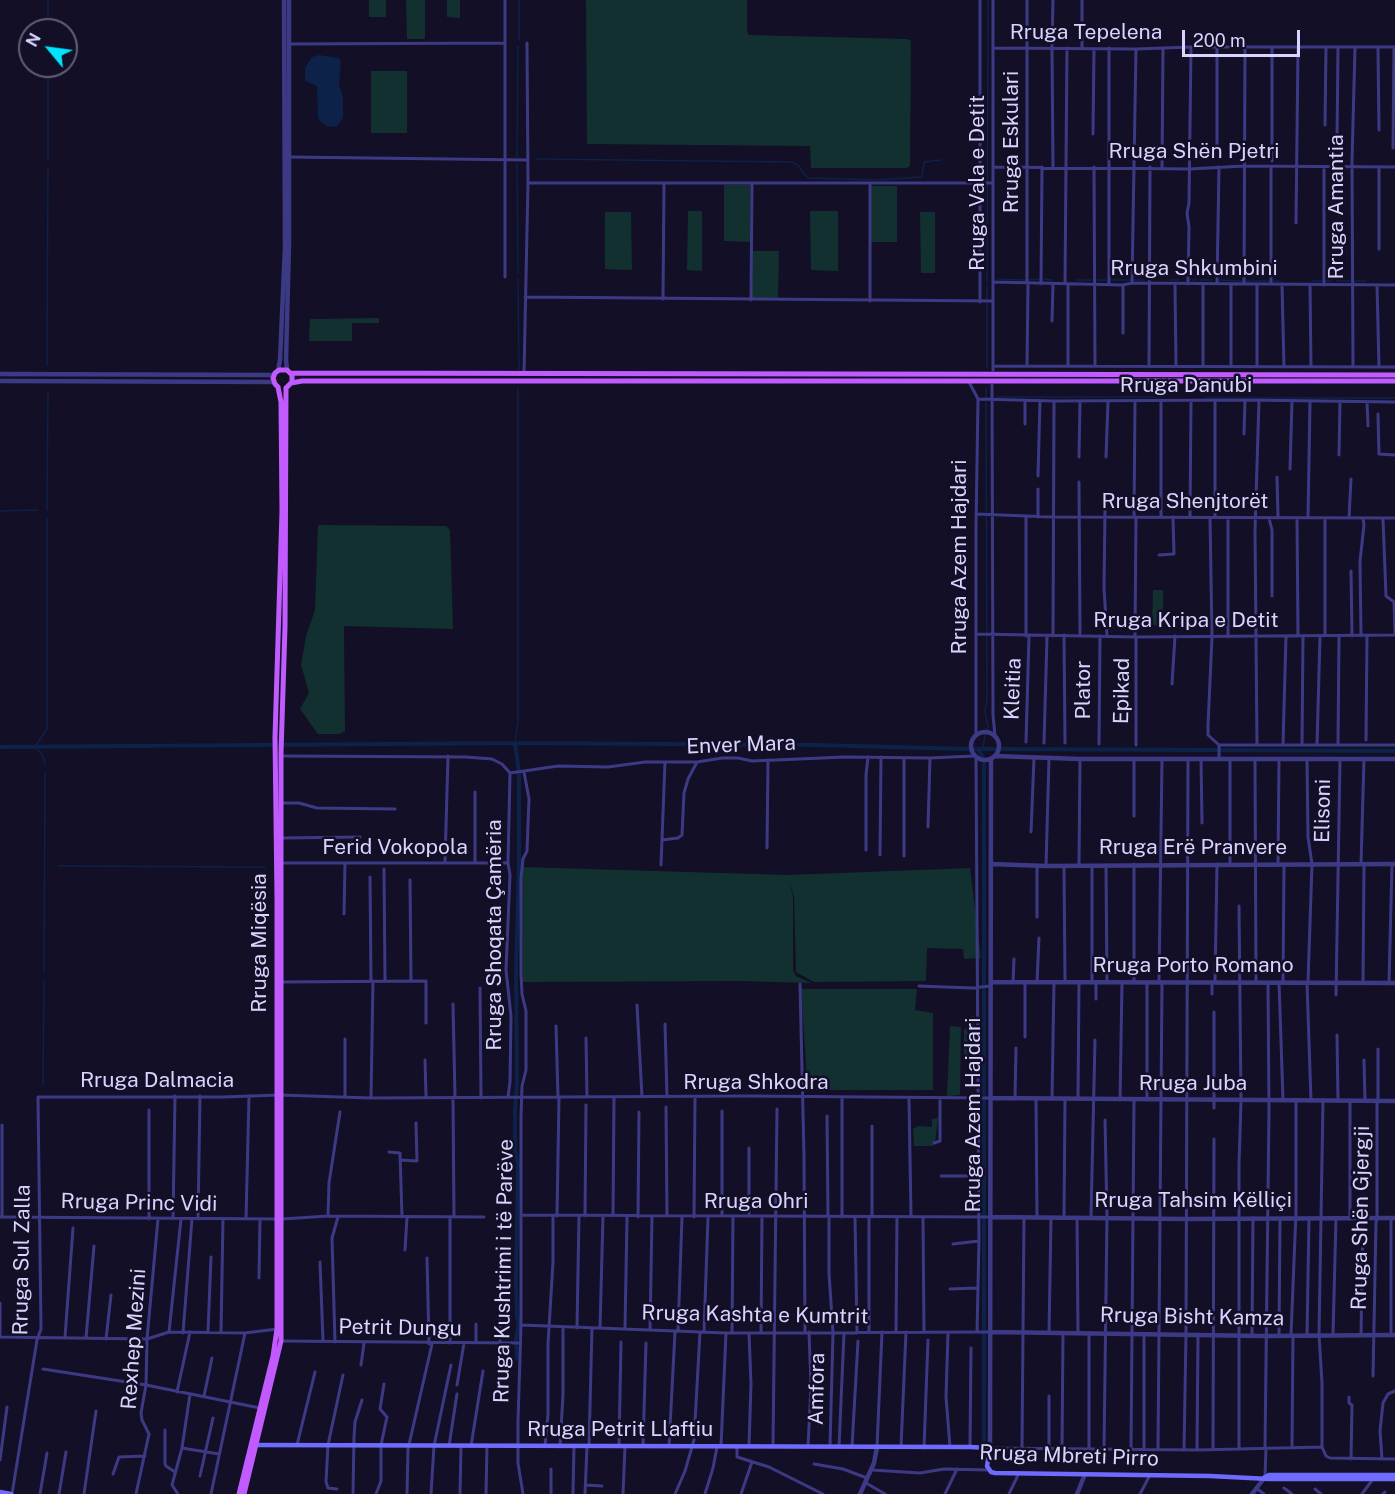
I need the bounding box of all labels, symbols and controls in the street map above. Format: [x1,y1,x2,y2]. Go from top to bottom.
north arrow [18,18,78,78]
scale bar [1185,18,1304,56]
street label: Rruga Tepelena [1010,20,1162,46]
text: N [22,30,45,50]
text: 200 m [1193,30,1246,51]
street label: Rruga Eskulari [999,71,1025,213]
street label: Rruga Vala e Detit [965,95,991,271]
street label: Rruga Amantia [1324,134,1350,280]
street label: Rruga Shën Pjetri [1108,139,1280,165]
street label: Rruga Shkumbini [1110,256,1278,282]
street label: Rruga Danubi [1120,373,1252,399]
street label: Rruga Azem Hajdari [947,460,973,654]
street label: Rruga Shenjtorët [1102,489,1268,515]
street label: Rruga Kripa e Detit [1093,608,1279,634]
street label: Kleitia [999,657,1027,721]
street label: Epikad [1109,658,1135,724]
street label: Plator [1071,661,1097,719]
street label: Enver Mara [686,730,796,760]
street label: Elisoni [1310,779,1336,843]
street label: Rruga Shoqata Çamëria [482,819,508,1051]
street label: Ferid Vokopola [322,835,468,861]
street label: Rruga Erë Pranvere [1099,835,1287,861]
street label: Rruga Miqësia [247,873,273,1013]
street label: Rruga Porto Romano [1092,953,1294,979]
street label: Rruga Azem Hajdari [961,1018,987,1212]
street label: Rruga Dalmacia [80,1068,234,1094]
street label: Rruga Shkodra [683,1070,829,1096]
street label: Rruga Juba [1139,1071,1247,1097]
street label: Rruga Shën Gjergji [1347,1126,1375,1310]
street label: Rruga Kushtrimi i të Parëve [489,1139,519,1403]
street label: Rruga Sul Zalla [8,1184,36,1336]
street label: Rruga Tahsim Këlliçi [1094,1188,1292,1214]
street label: Rruga Princ Vidi [60,1189,218,1217]
street label: Rruga Ohri [704,1189,808,1215]
street label: Rexhep Mezini [117,1268,151,1410]
street label: Rruga Kashta e Kumtrit [641,1300,869,1330]
street label: Rruga Bisht Kamza [1100,1303,1284,1331]
street label: Petrit Dungu [338,1314,462,1342]
street label: Amfora [804,1353,830,1425]
street label: Rruga Petrit Llaftiu [527,1417,713,1443]
street label: Rruga Mbreti Pirro [979,1440,1159,1472]

